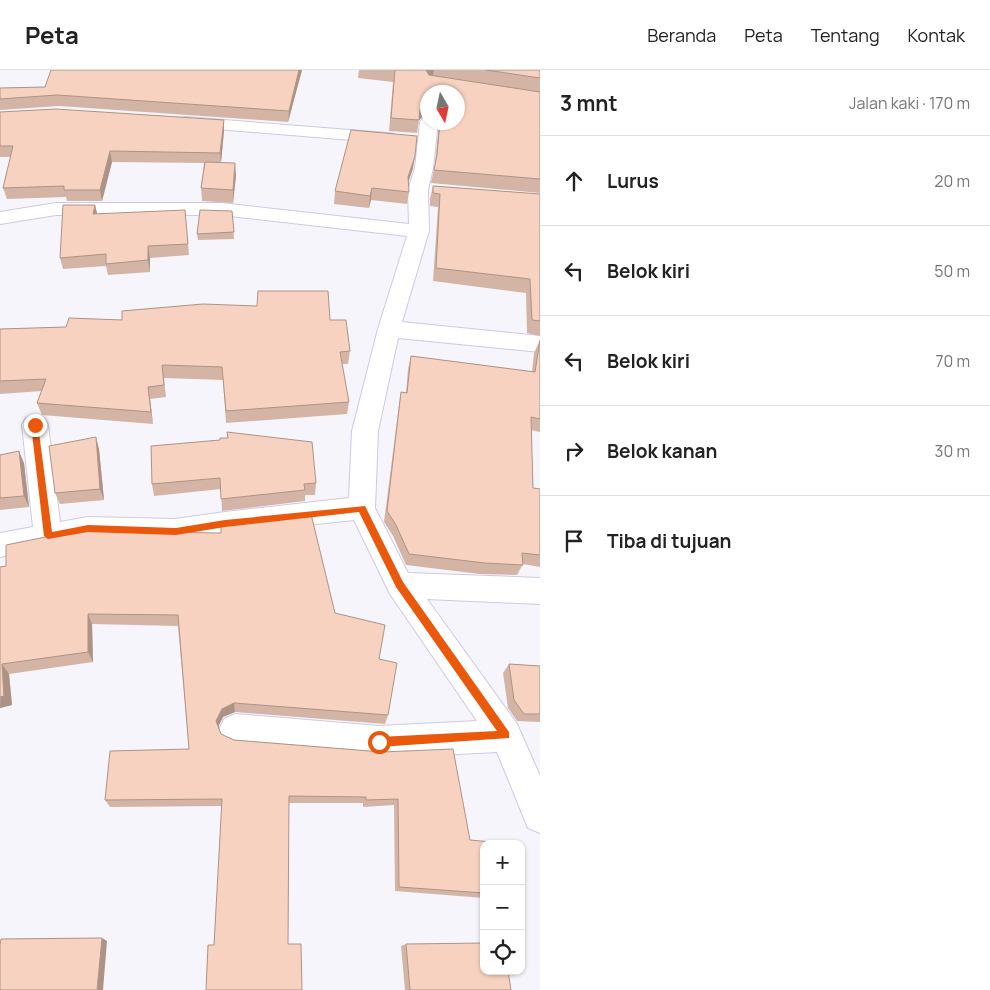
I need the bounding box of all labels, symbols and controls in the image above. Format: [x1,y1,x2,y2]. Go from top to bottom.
text: Peta [25,18,79,51]
text: Beranda [647,23,716,47]
text: Peta [744,23,783,47]
text: Tentang [811,23,880,47]
text: Kontak [908,23,965,47]
north arrow [420,85,465,130]
text: 3 mnt [560,89,618,117]
text: Jalan kaki · 170 m [849,92,970,114]
icon: ahead [560,167,588,195]
text: Lurus [607,168,659,194]
text: 20 m [934,170,970,192]
icon: left [560,257,588,285]
text: Belok kiri [607,258,690,284]
text: 50 m [934,260,970,282]
icon: left [560,347,588,375]
text: Belok kiri [607,348,690,374]
text: 70 m [935,350,970,372]
route end [24,414,47,437]
icon: right [560,437,588,465]
text: Belok kanan [607,438,717,464]
text: 30 m [935,440,970,462]
icon: arrive [560,527,588,555]
text: Tiba di tujuan [607,528,731,554]
route start [368,731,391,754]
map controls [480,840,525,975]
button: + [480,840,525,885]
button: − [480,885,525,930]
button: locate [480,930,525,975]

